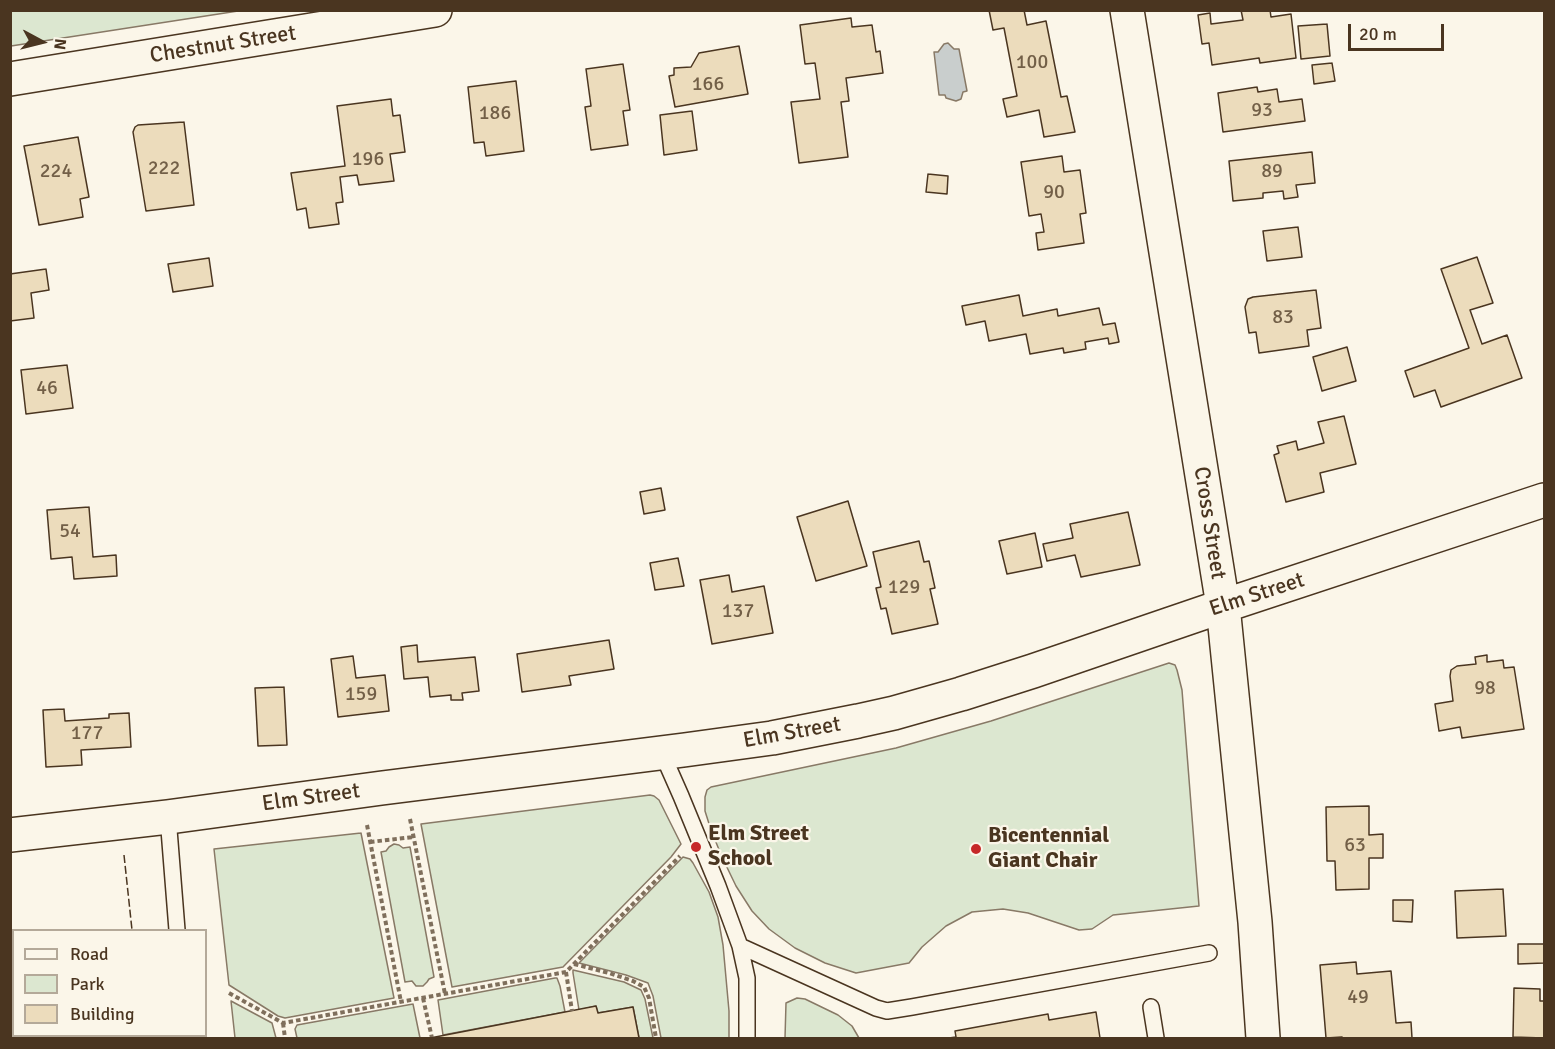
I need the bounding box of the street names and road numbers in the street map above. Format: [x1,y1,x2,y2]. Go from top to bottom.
street label: Chestnut Street [148,20,298,70]
street label: Cross Street [1187,465,1231,581]
street label: Elm Street [1206,567,1308,623]
street label: Elm Street [741,711,843,755]
street label: Elm Street [260,778,362,818]

